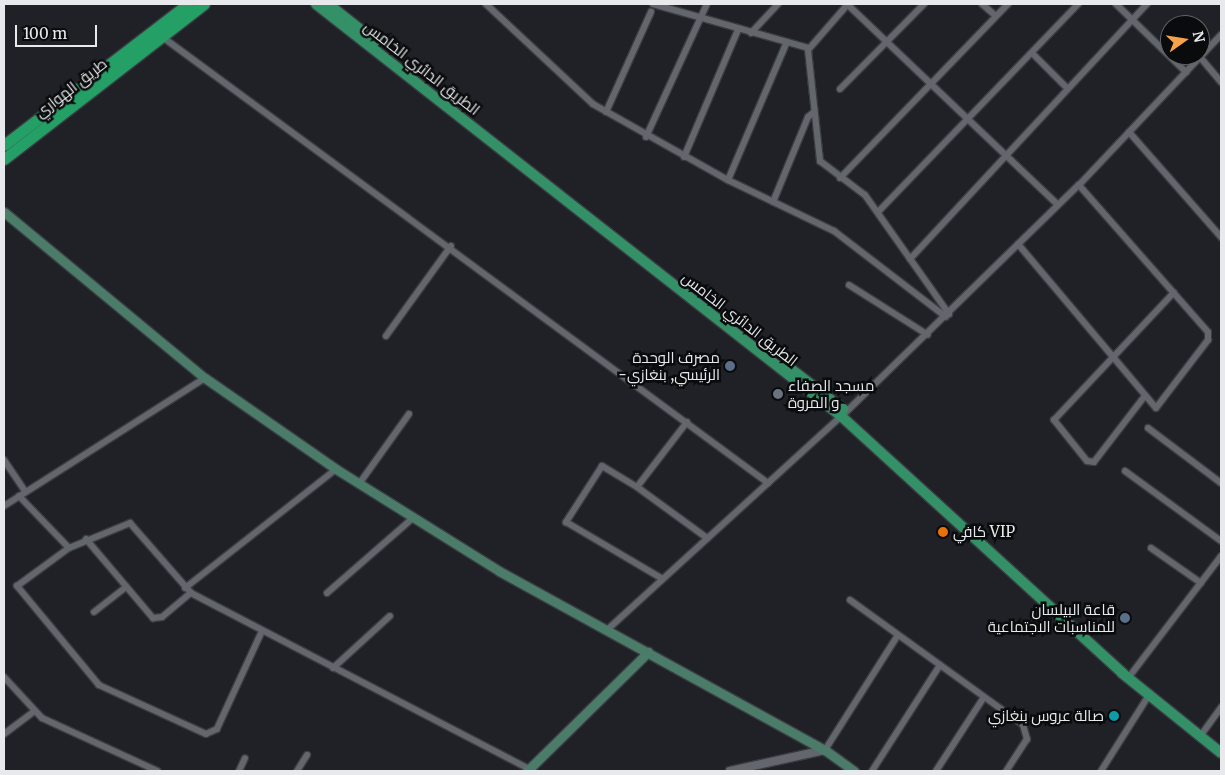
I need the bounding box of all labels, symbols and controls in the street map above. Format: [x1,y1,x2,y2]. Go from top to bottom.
scale bar [18,15,100,47]
north arrow [1160,15,1210,65]
street label: الطريق الدائري الخامس [361,17,483,119]
text: 100 m [23,24,67,43]
text: N [1189,29,1209,44]
street label: طريق الهواري [32,54,110,122]
street label: الطريق الدائري الخامس [679,268,801,370]
place label: مصرف الوحدة -الرئيسي, بنغازي [618,348,720,383]
marker: مصرف الوحدة -الرئيسي, بنغازي [724,360,736,372]
place label: مسجد الصفاء و المروة [788,376,874,411]
marker: مسجد الصفاء و المروة [772,388,784,400]
place label: كافي VIP [953,523,1015,541]
marker: كافي VIP [937,526,949,538]
place label: قاعة البيلسان للمناسبات الاجتماعية [988,600,1115,635]
marker: قاعة البيلسان للمناسبات الاجتماعية [1119,612,1131,624]
place label: صالة عروس بنغازي [988,707,1104,725]
marker: صالة عروس بنغازي [1108,710,1120,722]

